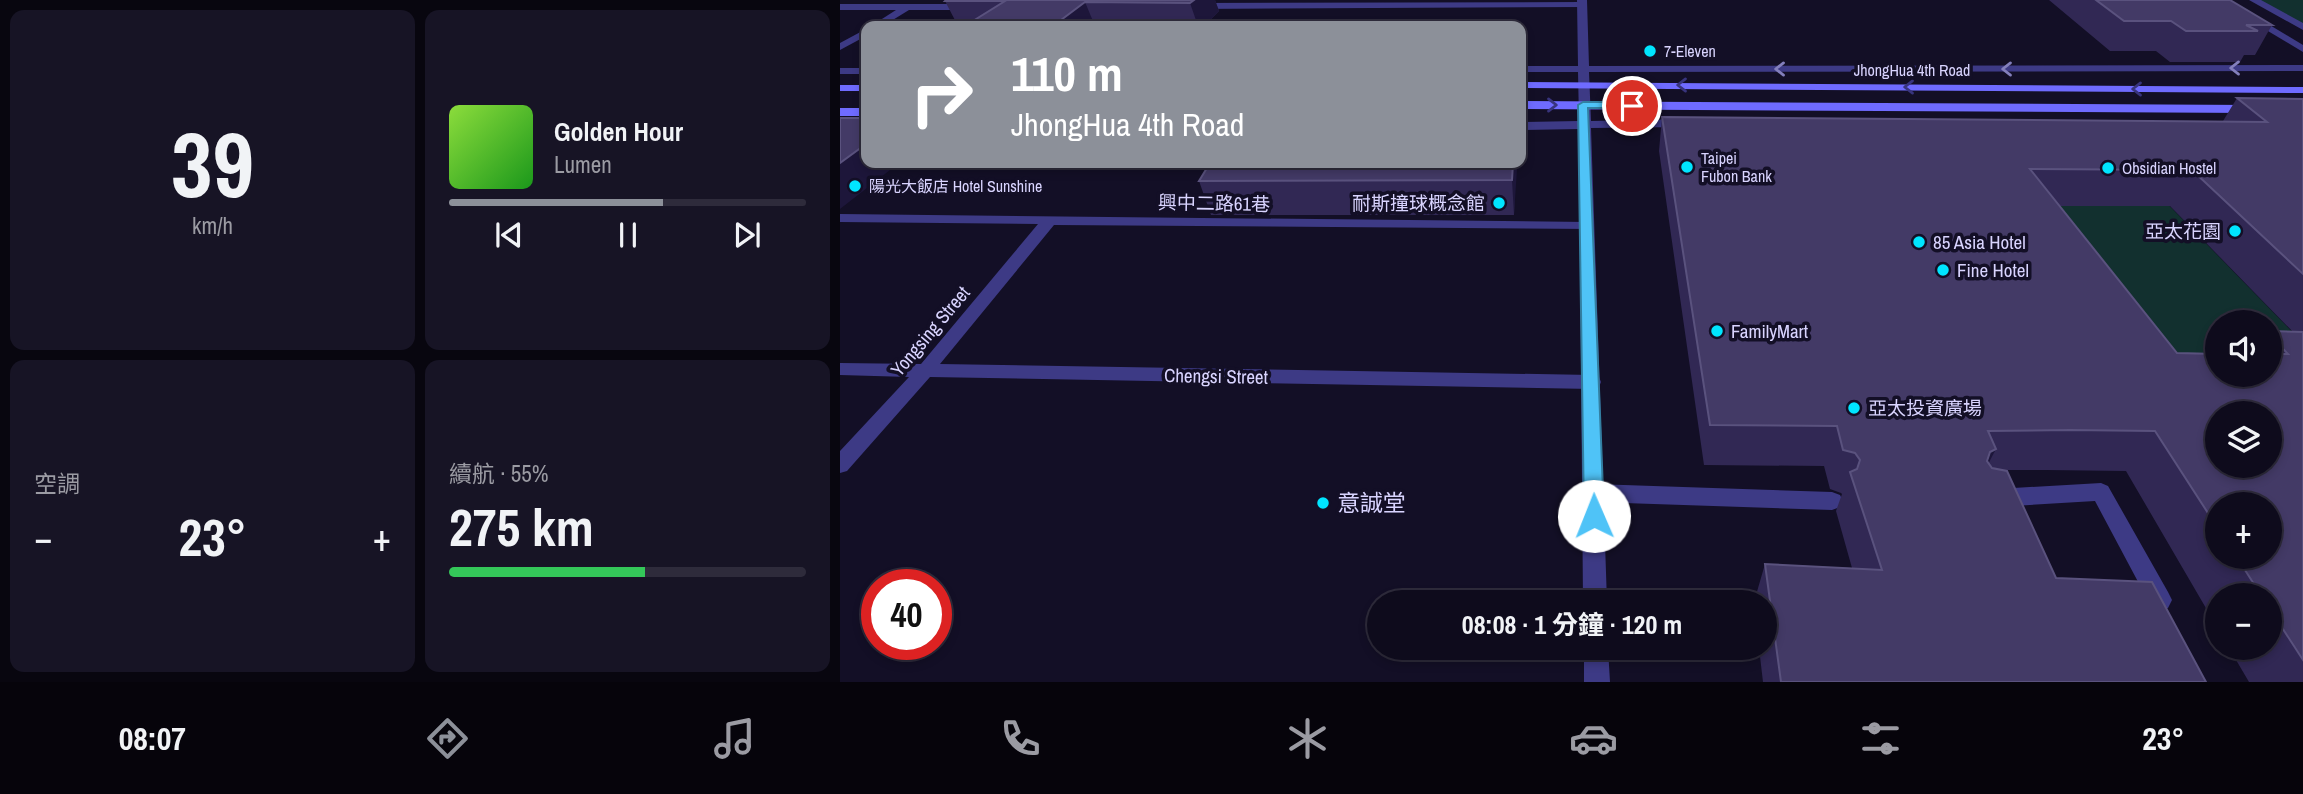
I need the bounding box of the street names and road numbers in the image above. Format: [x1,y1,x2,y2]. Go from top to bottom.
street label: JhongHua 4th Road [1854,59,1970,81]
street label: 興中二路61巷 [1158,189,1270,217]
street label: Yongsing Street [885,280,976,382]
street label: Chengsi Street [1164,362,1269,390]

